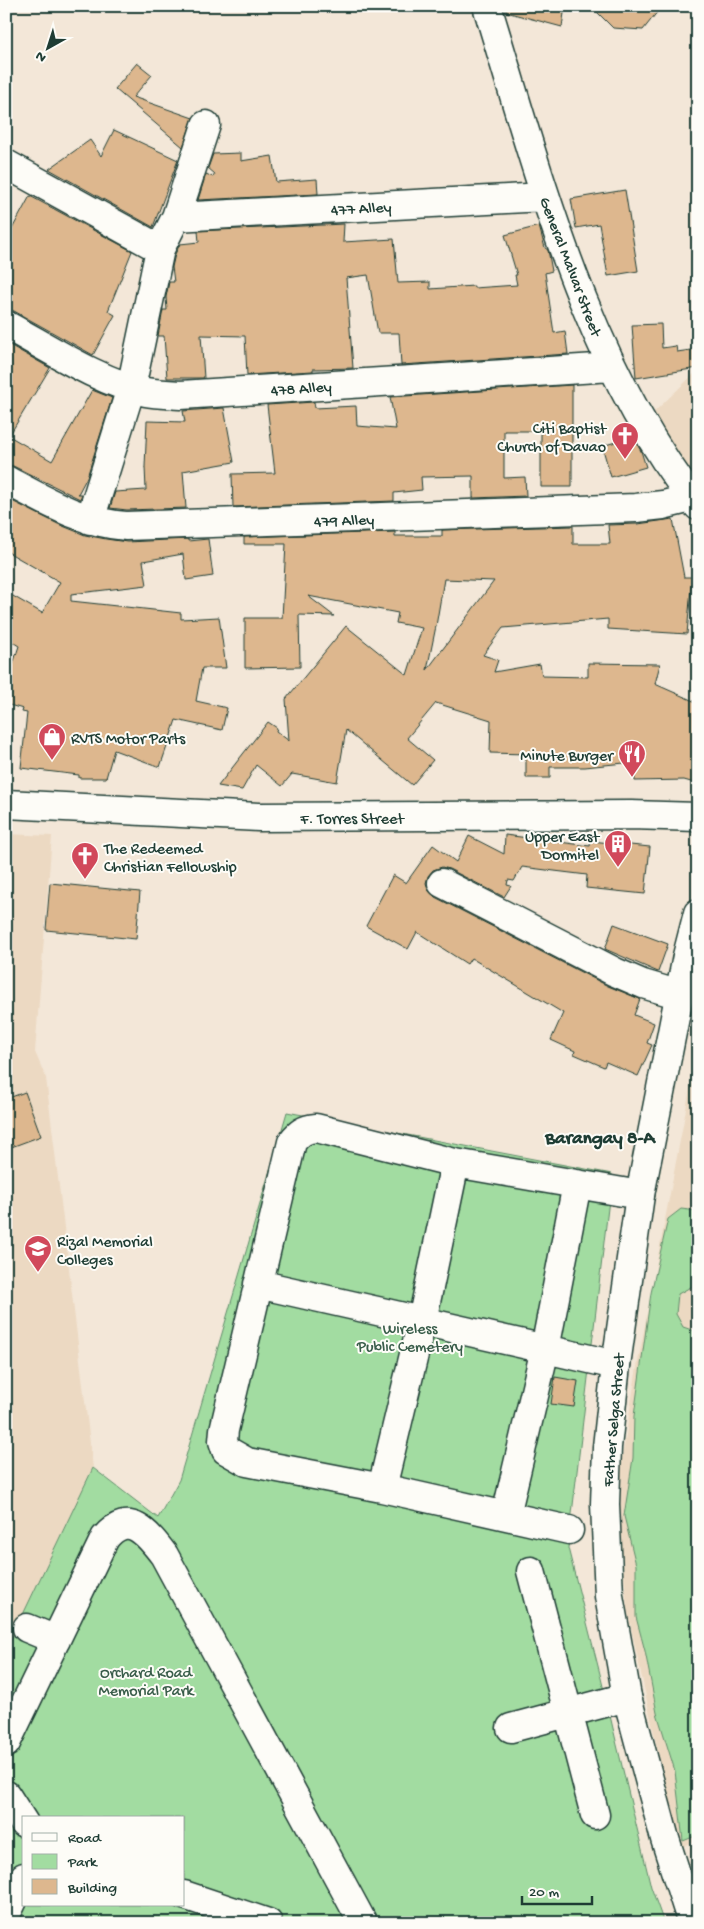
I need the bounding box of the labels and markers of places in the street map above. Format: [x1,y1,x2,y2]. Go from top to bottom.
place label: Citi Baptist Church of Davao [497,421,607,458]
church icon: Citi Baptist Church of Davao [610,421,640,460]
shop icon: RVTS Motor Parts [37,722,67,761]
place label: RVTS Motor Parts [71,731,186,750]
restaurant icon: Minute Burger [617,739,647,778]
place label: Minute Burger [520,748,614,767]
place label: Upper East Dormitel [525,829,600,866]
building icon: Upper East Dormitel [603,829,633,868]
church icon: The Redeemed Christian Fellowship [70,841,100,880]
place label: The Redeemed Christian Fellowship [103,841,237,878]
school or university icon: Rizal Memorial Colleges [23,1234,53,1273]
place label: Rizal Memorial Colleges [57,1234,153,1271]

